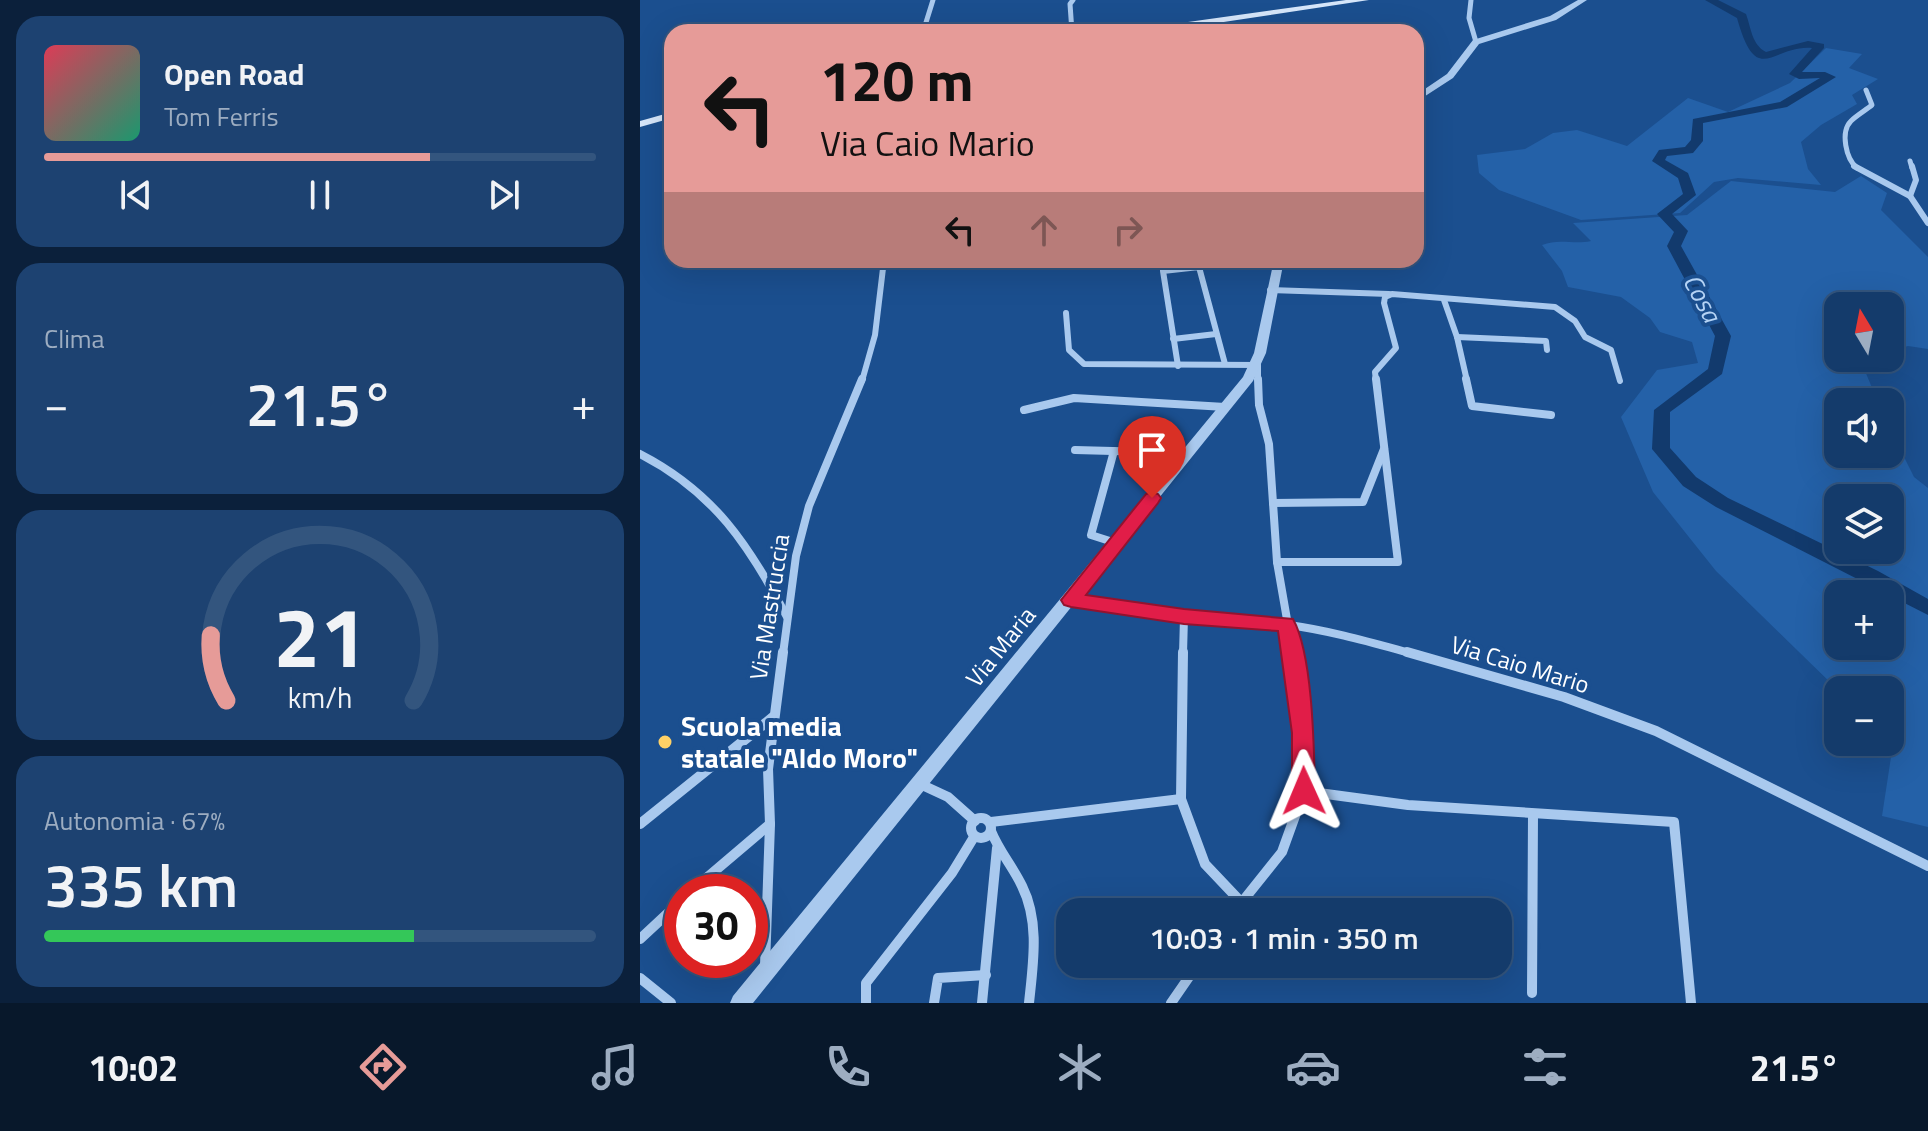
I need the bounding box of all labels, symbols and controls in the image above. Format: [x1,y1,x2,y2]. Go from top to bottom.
text: 120 m [820,38,973,123]
text: Open Road [164,51,305,97]
icon: left [688,56,792,160]
text: Tom Ferris [164,97,279,136]
text: Via Caio Mario [820,115,1035,170]
icon: previous [114,173,158,217]
icon: pause [298,173,342,217]
icon: next [482,173,526,217]
icon: left [938,208,982,252]
icon: ahead [1022,208,1066,252]
icon: right [1106,208,1150,252]
water label: Cosa [1674,267,1732,331]
north arrow [1824,292,1904,372]
map controls [1824,292,1904,756]
text: Clima [44,319,105,358]
text: 21.5° [246,358,394,449]
text: − [44,370,69,437]
text: + [571,370,596,437]
button: sound [1824,388,1904,468]
pin [1118,416,1186,498]
icon: arrive [1130,428,1174,472]
button: layers [1824,484,1904,564]
street label: Via Mastruccia [740,531,798,682]
text: 21 [273,572,367,698]
button: + [1824,580,1904,660]
street label: Via Maria [957,598,1044,694]
street label: Via Caio Mario [1447,626,1594,702]
text: km/h [288,676,352,719]
button: − [1824,676,1904,756]
place label: Scuola media statale "Aldo Moro" [681,704,918,779]
marker: Scuola media statale "Aldo Moro" [656,733,674,751]
position arrow [1262,749,1346,833]
text: Autonomia · 67% [44,801,225,840]
text: 335 km [44,839,238,930]
speed limit sign: 30 [664,874,768,978]
text: 10:03 · 1 min · 350 m [1149,915,1419,961]
icon: directions [355,1039,411,1095]
icon: music [587,1039,643,1095]
icon: phone [820,1039,876,1095]
icon: climate [1052,1039,1108,1095]
icon: car [1285,1039,1341,1095]
icon: filters [1517,1039,1573,1095]
text: 10:02 [88,1040,178,1095]
text: 21.5° [1750,1040,1840,1095]

